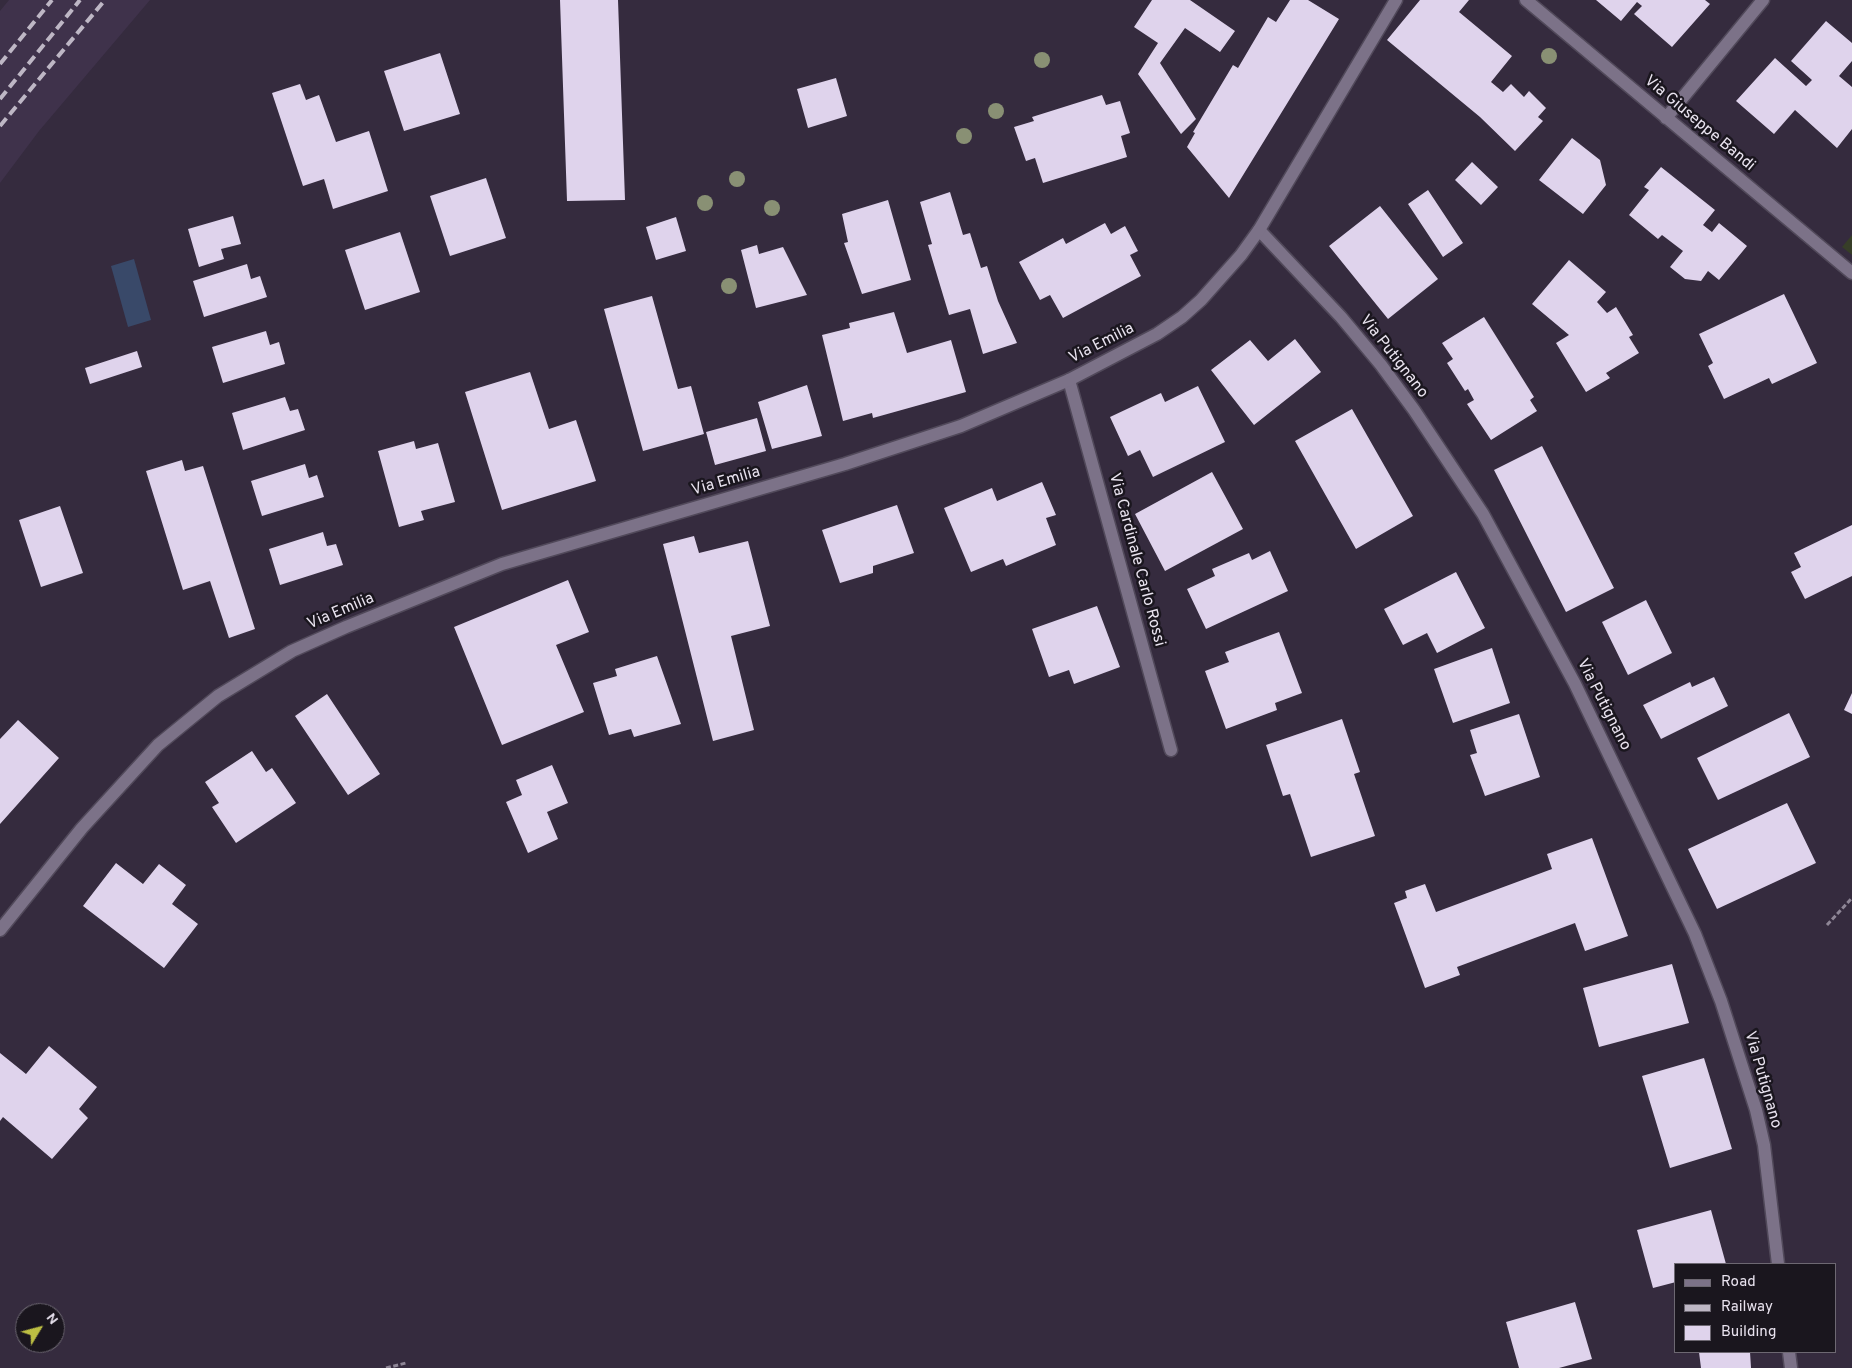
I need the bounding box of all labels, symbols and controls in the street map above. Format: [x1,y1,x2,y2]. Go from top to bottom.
street label: Via Giuseppe Bandi [1640,72,1758,176]
street label: Via Putignano [1355,312,1431,402]
street label: Via Emilia [1066,319,1138,369]
street label: Via Emilia [689,463,763,501]
street label: Via Cardinale Carlo Rossi [1104,471,1168,649]
street label: Via Emilia [305,589,377,635]
street label: Via Putignano [1572,656,1634,754]
street label: Via Putignano [1739,1029,1785,1131]
legend [1674,1263,1837,1353]
text: Road [1721,1273,1756,1292]
text: Railway [1721,1298,1773,1317]
north arrow [15,1303,65,1353]
text: N [42,1310,61,1328]
text: Building [1721,1323,1776,1342]

